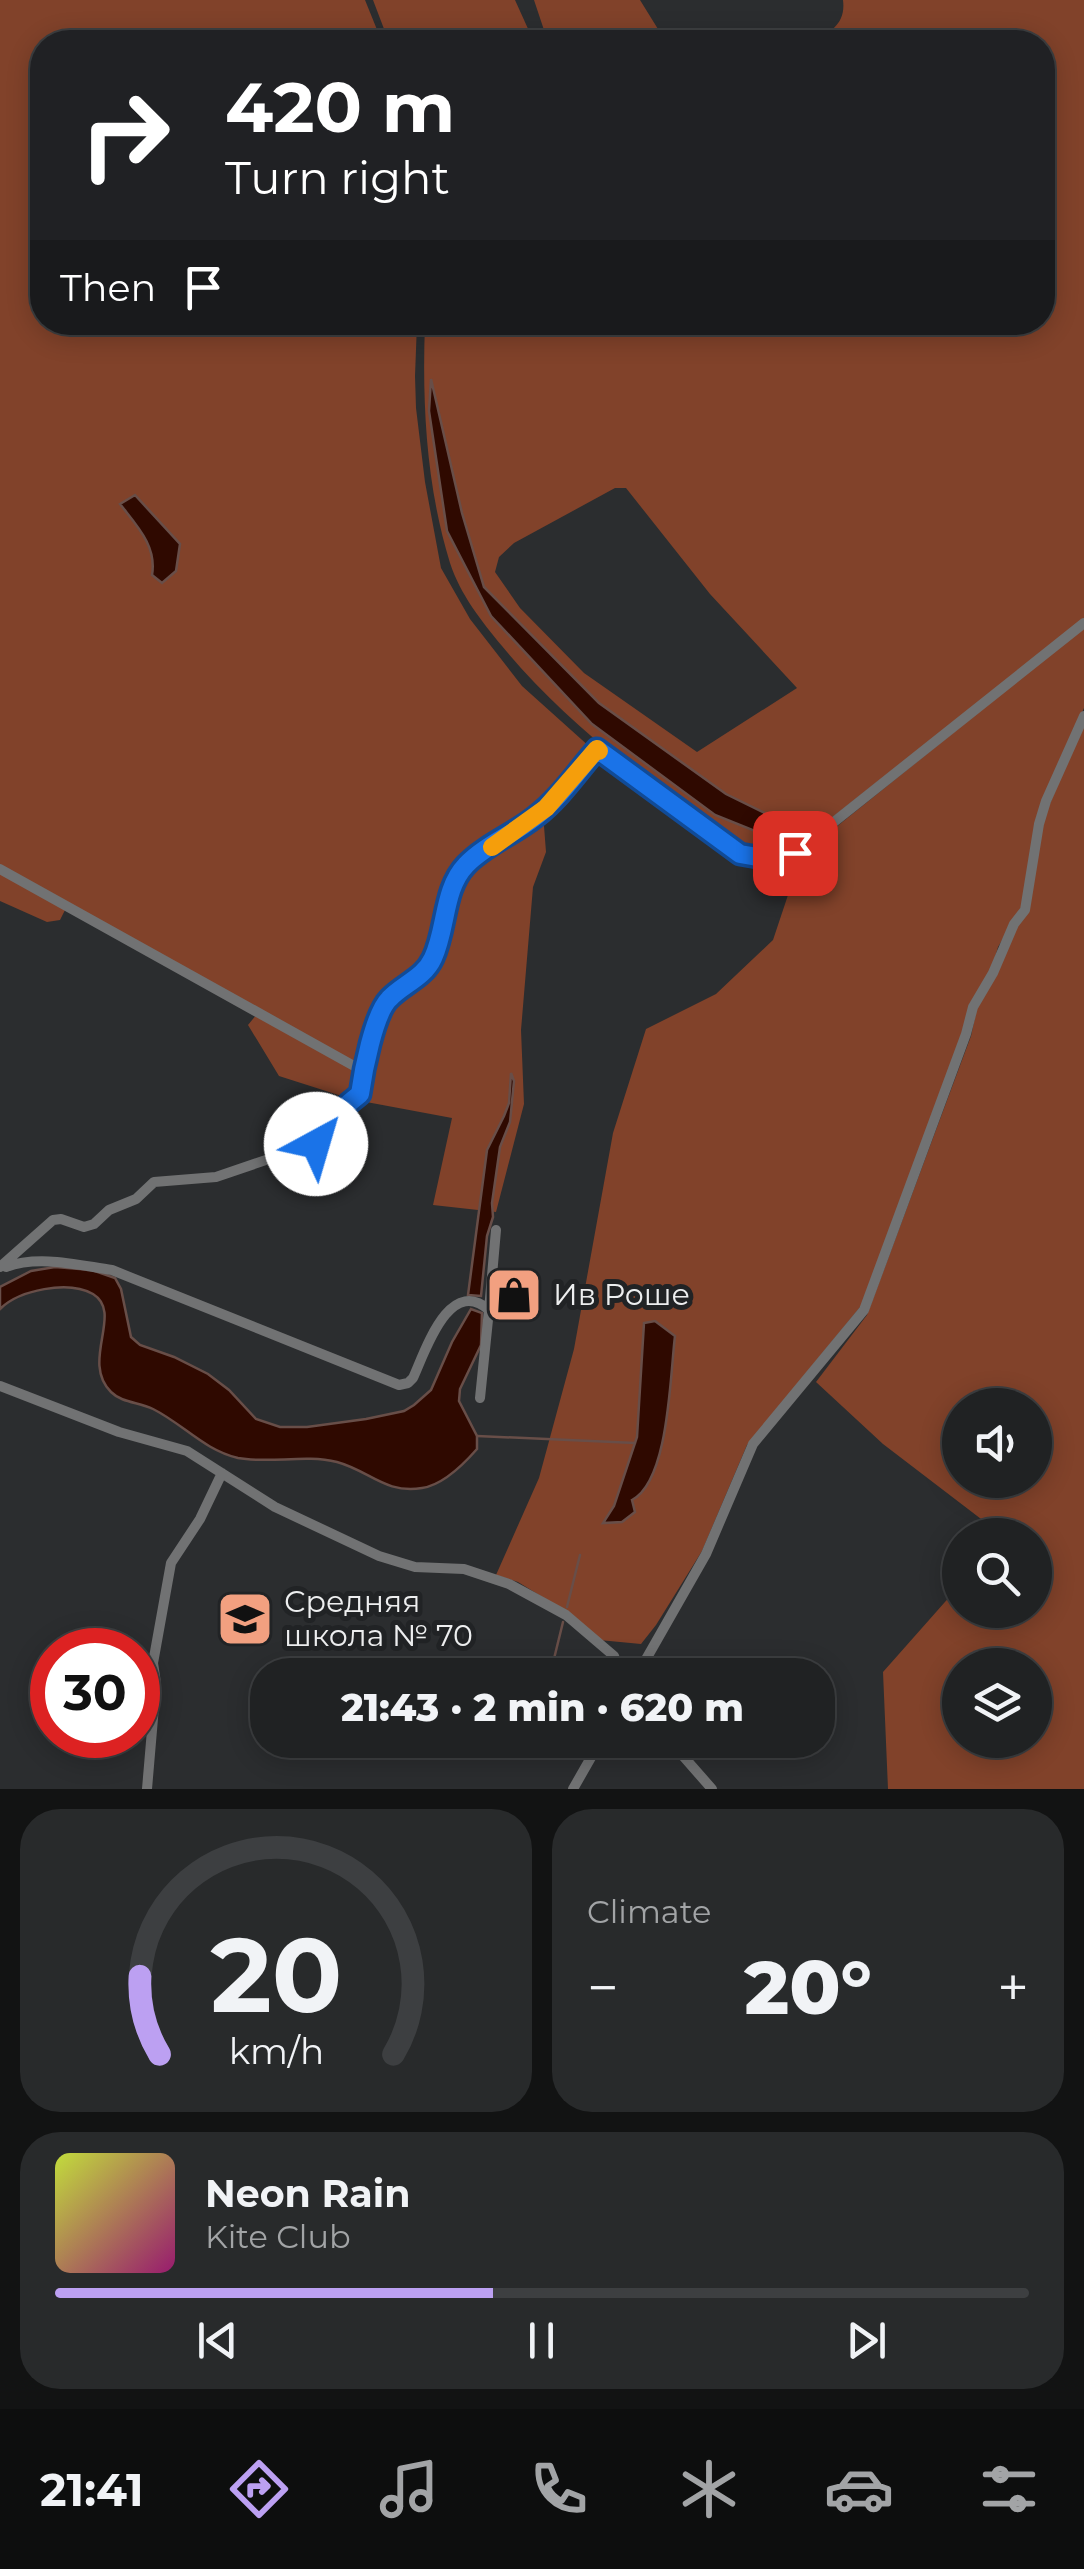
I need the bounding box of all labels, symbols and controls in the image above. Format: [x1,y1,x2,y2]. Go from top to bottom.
text: 420 m [225,64,455,150]
icon: right [60,70,190,200]
text: Turn right [225,150,450,205]
icon: arrive [176,260,231,315]
text: Then [60,264,156,311]
pin [753,811,838,896]
icon: arrive [768,826,823,881]
position arrow [264,1092,368,1196]
shop icon: Ив Роше [484,1265,544,1325]
place label: Ив Роше [553,1276,690,1313]
map controls [942,1388,1052,1758]
button: sound [942,1388,1052,1498]
button: search [942,1518,1052,1628]
place label: Средняя школа № 70 [284,1583,473,1654]
school or university icon: Средняя школа № 70 [215,1589,275,1649]
speed limit sign: 30 [30,1628,160,1758]
button: layers [942,1648,1052,1758]
text: 21:43 · 2 min · 620 m [341,1684,744,1731]
text: Climate [587,1892,711,1931]
text: 20 [210,1911,342,2038]
text: 20° [744,1941,872,2033]
text: − [587,1954,619,2021]
text: + [997,1954,1029,2021]
text: km/h [228,2029,324,2073]
text: Neon Rain [205,2170,410,2217]
text: Kite Club [205,2217,351,2256]
icon: previous [190,2313,245,2368]
icon: pause [514,2313,569,2368]
icon: next [839,2313,894,2368]
icon: directions [224,2454,294,2524]
icon: music [374,2454,444,2524]
icon: phone [524,2454,594,2524]
icon: climate [674,2454,744,2524]
icon: car [824,2454,894,2524]
icon: filters [974,2454,1044,2524]
text: 21:41 [40,2462,144,2517]

